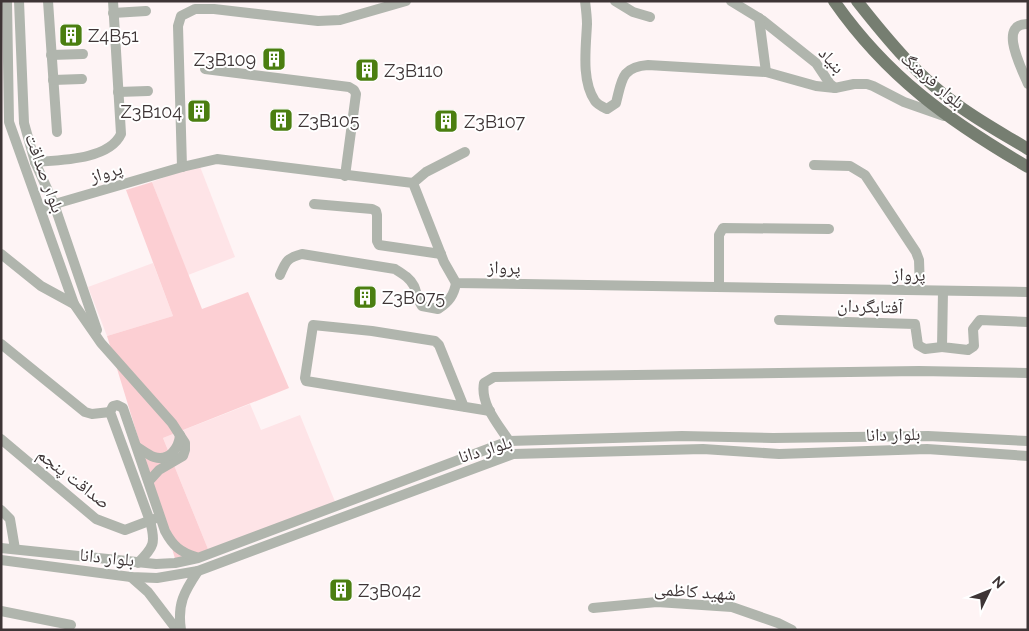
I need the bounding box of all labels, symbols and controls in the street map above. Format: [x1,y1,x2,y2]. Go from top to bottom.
building icon: Z4B51 [58,22,84,48]
place label: Z4B51 [88,25,139,46]
street label: بنیاد [814,42,849,78]
building icon: Z3B109 [261,46,287,72]
street label: بلوار فرهنگ [896,47,969,113]
place label: Z3B109 [194,49,256,70]
building icon: Z3B110 [354,57,380,83]
place label: Z3B110 [384,60,443,81]
building icon: Z3B104 [186,98,212,124]
place label: Z3B104 [121,101,182,122]
building icon: Z3B105 [268,107,294,133]
building icon: Z3B107 [433,108,459,134]
place label: Z3B105 [298,110,360,131]
place label: Z3B107 [464,111,526,132]
street label: بلوار صداقت [20,130,69,216]
street label: پرواز [86,157,125,188]
street label: پرواز [486,256,521,279]
street label: پرواز [891,263,926,286]
building icon: Z3B075 [352,284,378,310]
place label: Z3B075 [382,287,445,308]
street label: آفتابگردان [837,294,904,319]
street label: بلوار دانا [865,423,921,446]
street label: بلوار دانا [456,431,514,468]
street label: صداقت پنجم [32,443,115,515]
street label: بلوار دانا [79,544,135,571]
north arrow [964,566,1014,616]
text: N [989,573,1008,591]
building icon: Z3B042 [328,577,354,603]
street label: شهید کاظمی [653,578,737,605]
place label: Z3B042 [358,580,421,601]

